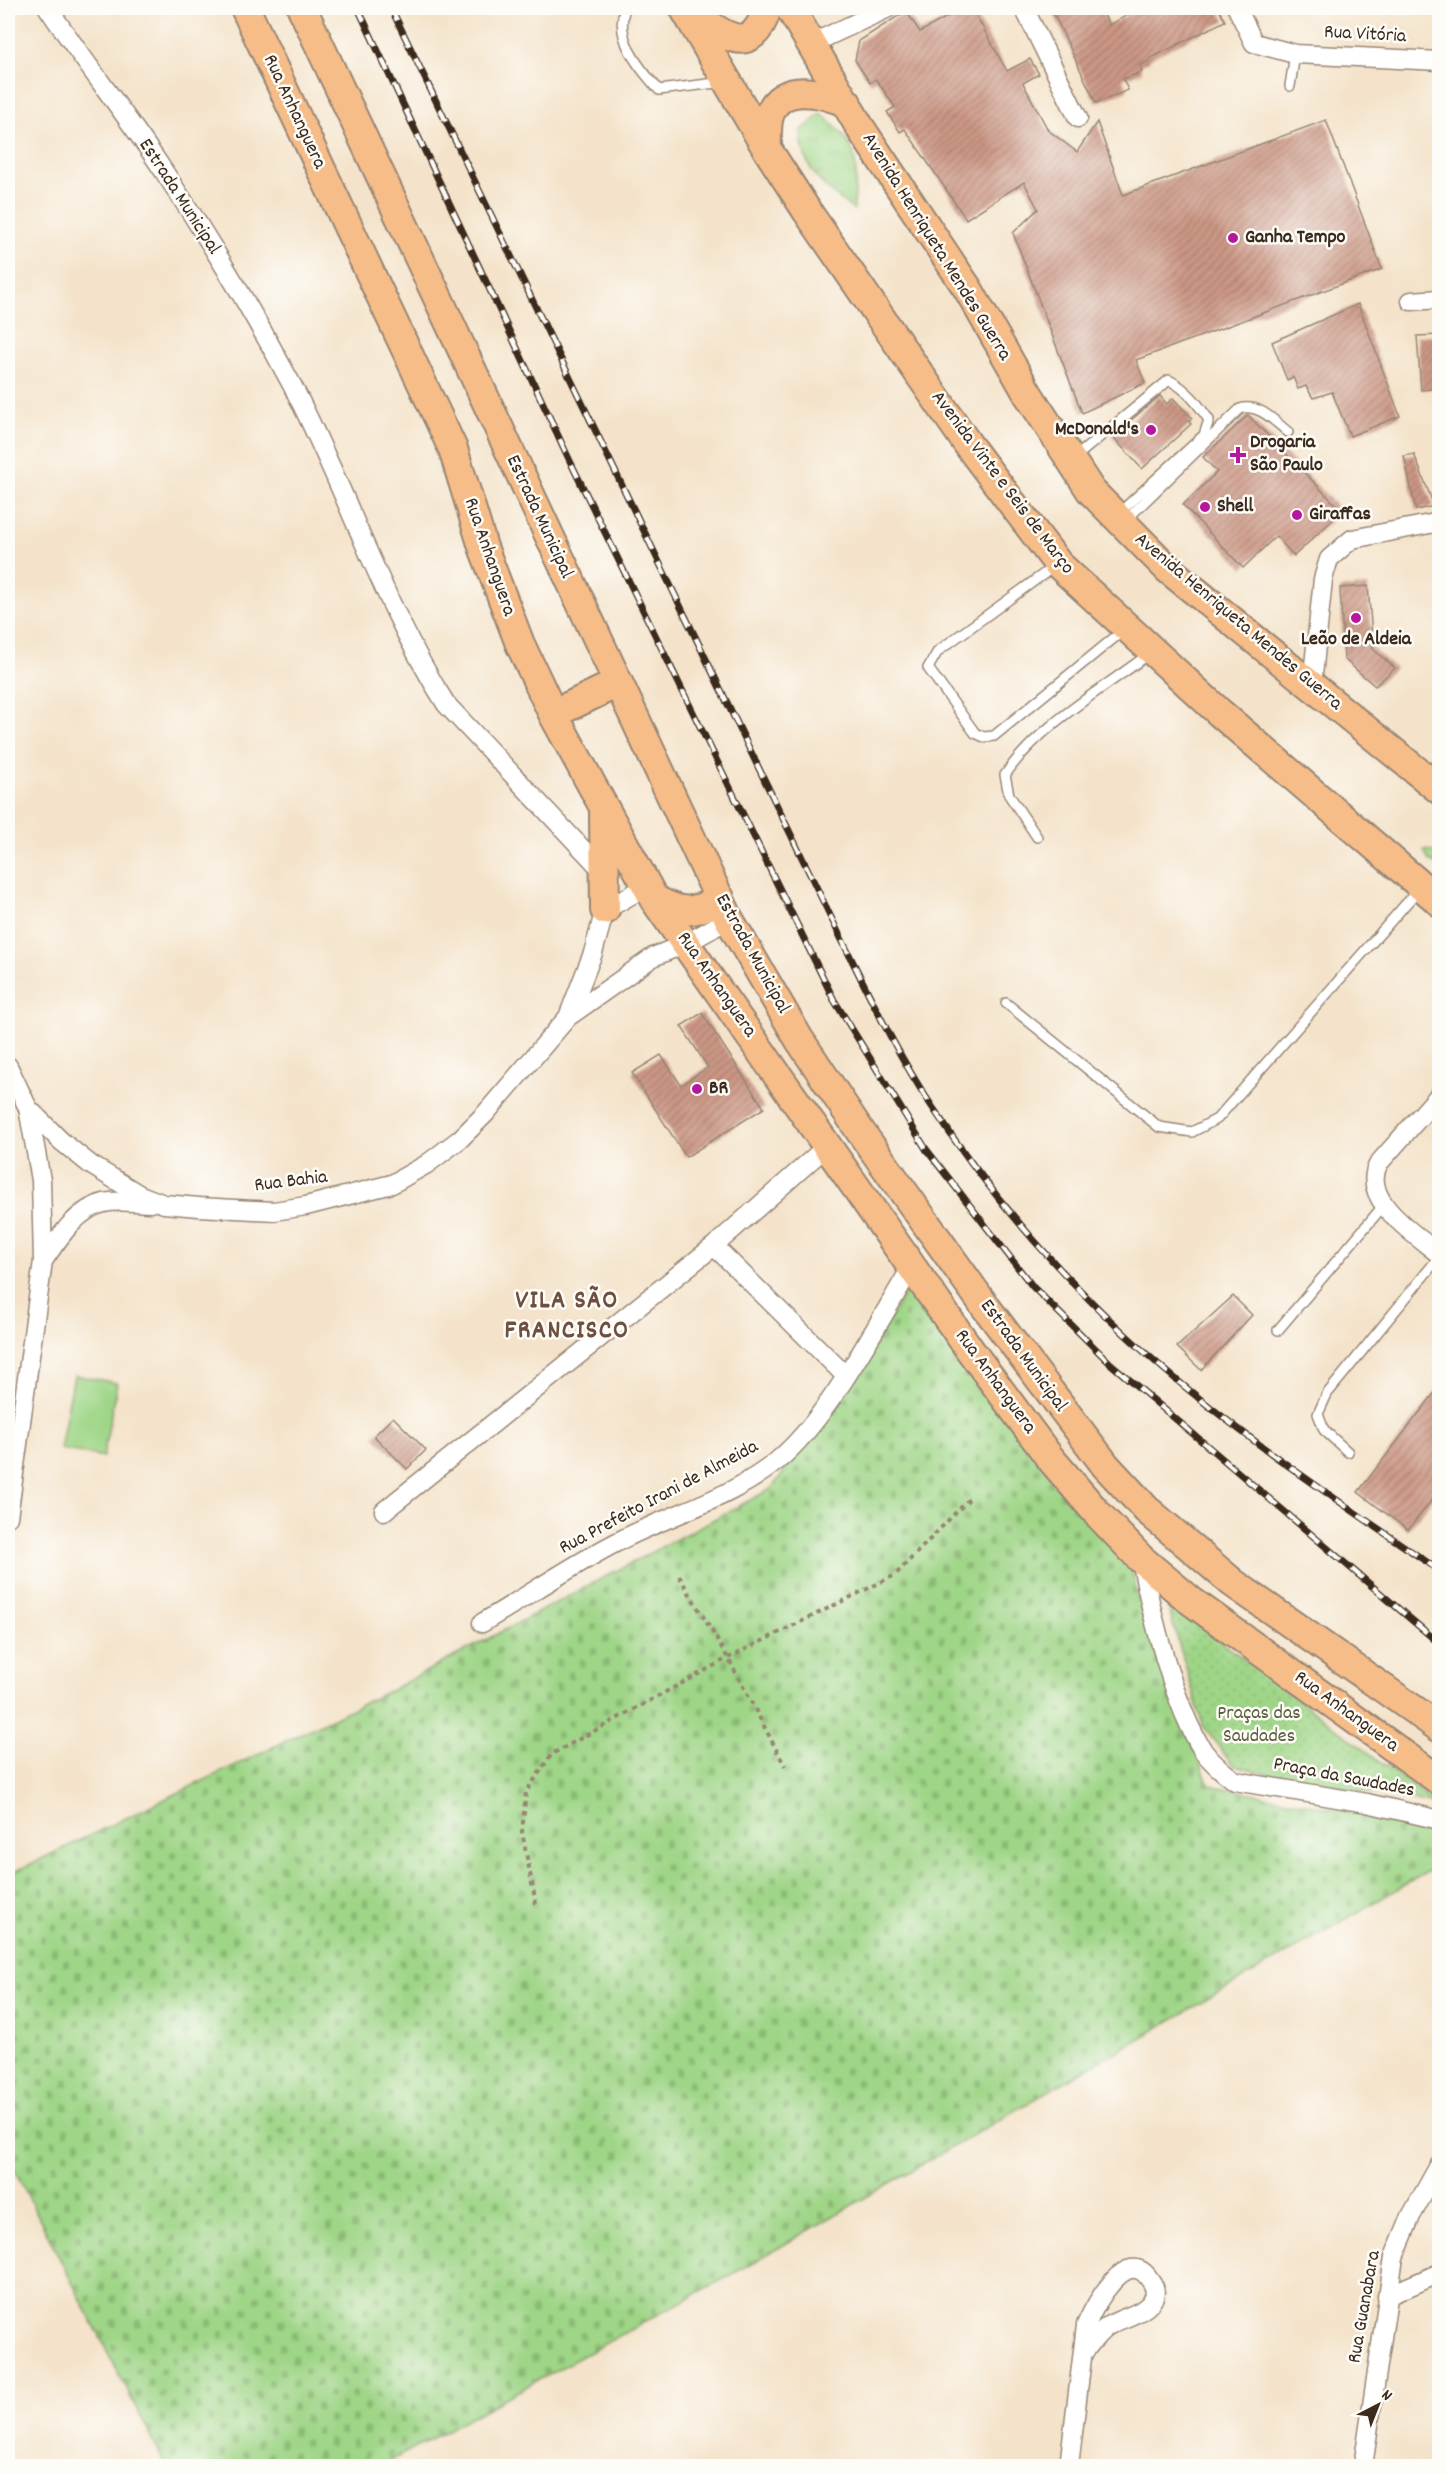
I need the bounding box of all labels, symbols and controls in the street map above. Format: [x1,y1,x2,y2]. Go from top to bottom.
street label: Rua Vitória [1323,19,1407,51]
street label: Rua Anhanguera [255,50,333,174]
street label: Avenida Henriqueta Mendes Guerra [854,128,1018,367]
street label: Estrada Municipal [131,133,227,261]
place label: Ganha Tempo [1245,224,1346,252]
marker: Ganha Tempo [1226,231,1240,245]
street label: Avenida Vinte e Seis de Março [924,385,1080,581]
place label: McDonald's [1055,416,1139,444]
marker: McDonald's [1144,423,1158,437]
place label: Drogaria São Paulo [1250,429,1323,480]
marker: Drogaria São Paulo [1231,448,1245,462]
street label: Estrada Municipal [498,451,580,584]
place label: Shell [1217,493,1254,521]
street label: Rua Anhanguera [456,494,522,620]
marker: Shell [1198,500,1212,514]
place label: Giraffas [1309,501,1371,529]
marker: Giraffas [1290,508,1304,522]
street label: Avenida Henriqueta Mendes Guerra [1128,526,1349,718]
marker: Leão de Aldeia [1349,611,1363,625]
place label: Leão de Aldeia [1301,626,1412,654]
street label: Estrada Municipal [707,889,797,1019]
street label: Rua Anhanguera [669,926,763,1044]
place label: BR [709,1075,728,1103]
marker: BR [690,1082,704,1096]
street label: Rua Bahia [253,1164,330,1200]
district label: VILA SÃO FRANCISCO [505,1283,629,1350]
street label: Estrada Municipal [972,1294,1074,1418]
street label: Rua Anhanguera [947,1324,1043,1441]
street label: Rua Prefeito Irani de Almeida [554,1433,764,1562]
street label: Rua Anhanguera [1288,1664,1405,1760]
park label: Praças das Saudades [1217,1700,1301,1751]
street label: Praça da Saudades [1271,1751,1417,1805]
street label: Rua Guanabara [1341,2248,1389,2366]
north arrow [1348,2375,1408,2435]
text: N [1376,2385,1397,2407]

